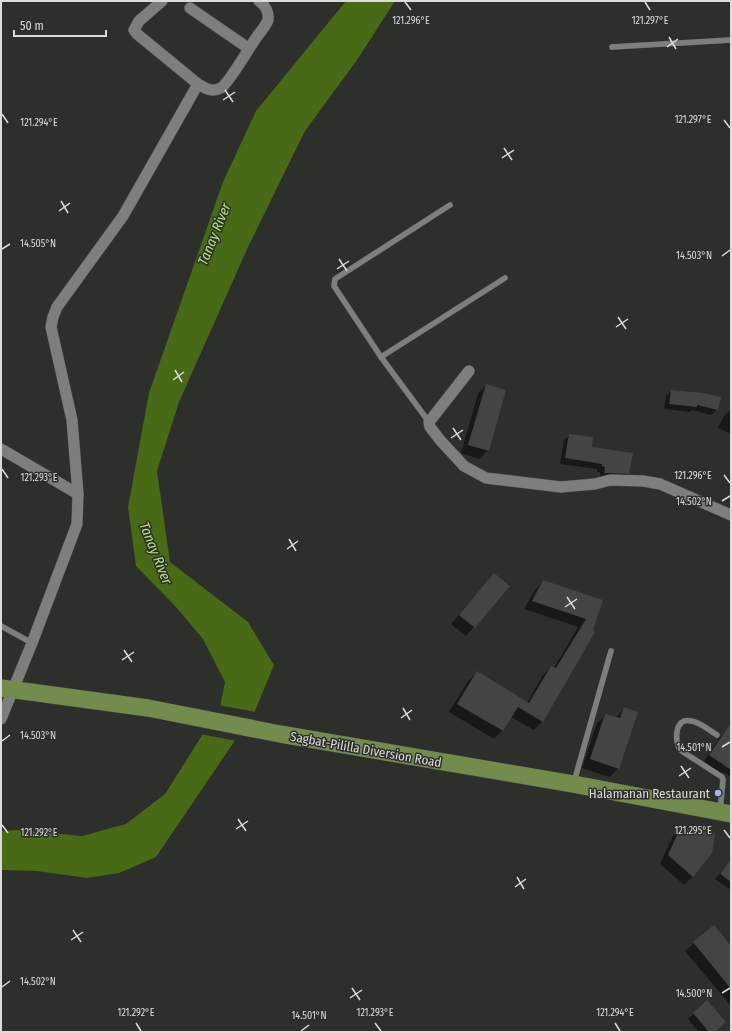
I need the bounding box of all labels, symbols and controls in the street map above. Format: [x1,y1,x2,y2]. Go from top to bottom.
scale bar [14,12,106,38]
text: 121.296°E [392,15,430,27]
text: 121.297°E [632,15,669,27]
text: 50 m [20,19,44,33]
text: 121.297°E [675,114,712,126]
text: 121.294°E [20,117,58,129]
water label: Tanay River [194,199,235,268]
text: 14.505°N [20,238,56,250]
text: 14.503°N [676,250,712,262]
text: 121.296°E [674,470,712,482]
text: 121.293°E [21,472,58,484]
text: 14.502°N [676,496,712,508]
water label: Tanay River [135,520,176,588]
street label: Sagbat-Pililla Diversion Road [289,729,443,770]
text: 14.503°N [20,730,56,742]
text: 14.501°N [676,742,712,754]
place label: Halamanan Restaurant [589,786,711,801]
marker: Halamanan Restaurant [713,788,723,798]
text: 121.295°E [674,825,712,837]
text: 121.292°E [21,827,58,839]
text: 14.502°N [20,976,56,988]
text: 14.500°N [676,988,712,1000]
text: 121.292°E [118,1007,155,1019]
text: 121.293°E [357,1007,394,1019]
text: 121.294°E [596,1007,634,1019]
text: 14.501°N [291,1010,327,1022]

